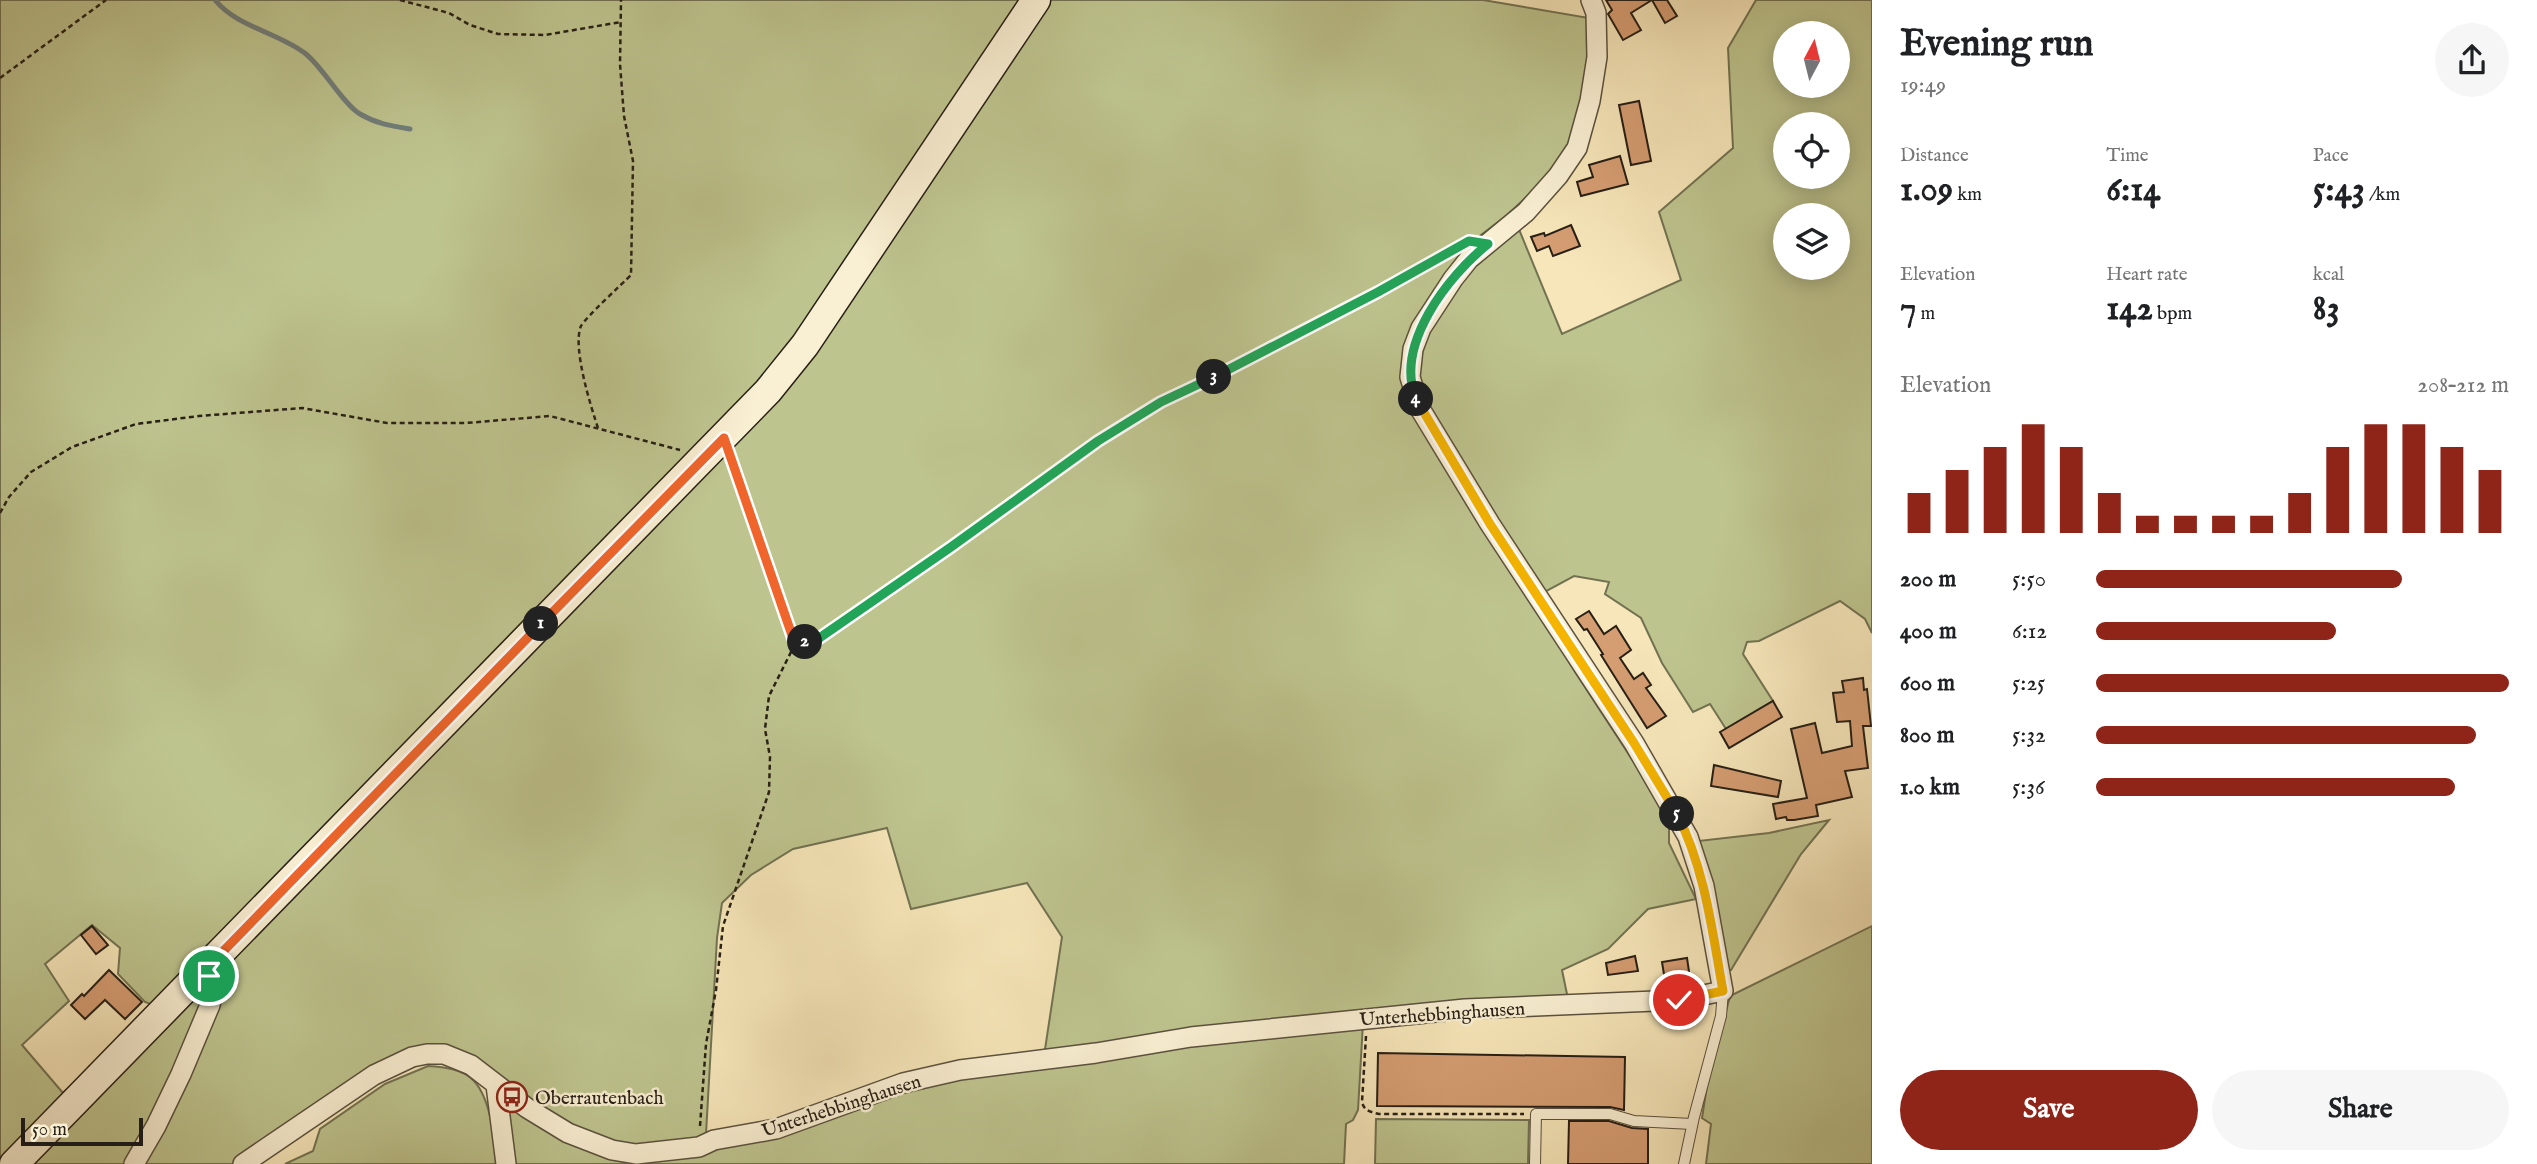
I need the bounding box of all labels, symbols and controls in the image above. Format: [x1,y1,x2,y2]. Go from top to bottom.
north arrow [1773,21,1850,98]
map controls [1773,21,1850,280]
text: Evening run [1900,21,2094,69]
button: share [2435,23,2509,97]
text: 19:49 [1900,71,1946,100]
button: locate [1773,112,1850,189]
text: Distance [1900,144,1969,168]
text: Time [2106,144,2149,168]
text: Pace [2313,144,2349,168]
text: 1.09 [1900,168,1953,213]
text: 6:14 [2106,168,2161,213]
text: 5:43 [2313,168,2365,213]
text: km [1953,183,1982,207]
text: /km [2365,183,2400,207]
button: layers [1773,203,1850,280]
text: Elevation [1900,263,1975,287]
text: Heart rate [2106,263,2187,287]
text: kcal [2313,263,2344,287]
text: 7 [1900,287,1916,332]
text: 142 [2106,287,2153,332]
text: 83 [2313,287,2339,332]
text: m [1916,302,1935,326]
text: bpm [2153,302,2192,326]
pin: 3 [1196,360,1232,394]
text: 3 [1210,364,1217,388]
text: Elevation [1900,371,1991,400]
text: 208–212 m [2417,371,2509,400]
pin: 4 [1398,382,1434,416]
text: 4 [1411,386,1420,410]
text: 200 m [1900,565,1956,594]
text: 5:50 [2012,565,2046,594]
pin: 1 [524,606,558,642]
text: 1 [537,611,544,635]
text: 400 m [1900,617,1957,646]
text: 6:12 [2012,617,2047,646]
pin: 2 [788,624,822,660]
text: 2 [800,629,809,653]
text: 600 m [1900,669,1955,698]
text: 5:25 [2012,669,2045,698]
text: 800 m [1900,721,1954,750]
text: 5:32 [2012,721,2046,750]
text: 1.0 km [1900,773,1960,802]
text: 5:36 [2012,773,2045,802]
pin: 5 [1660,796,1694,832]
text: 5 [1673,801,1680,825]
pin [179,946,239,1006]
icon: arrive [190,957,228,995]
pin [1649,970,1709,1030]
icon: check [1660,981,1698,1019]
street label: Unterhebbinghausen [1358,997,1526,1033]
street label: Unterhebbinghausen [759,1070,924,1144]
button: Save [1900,1070,2198,1150]
button: Share [2212,1070,2509,1150]
bus stop icon: Oberrautenbach [495,1080,529,1114]
place label: Oberrautenbach [535,1087,664,1111]
scale bar [21,1115,144,1147]
text: 50 m [32,1118,67,1142]

